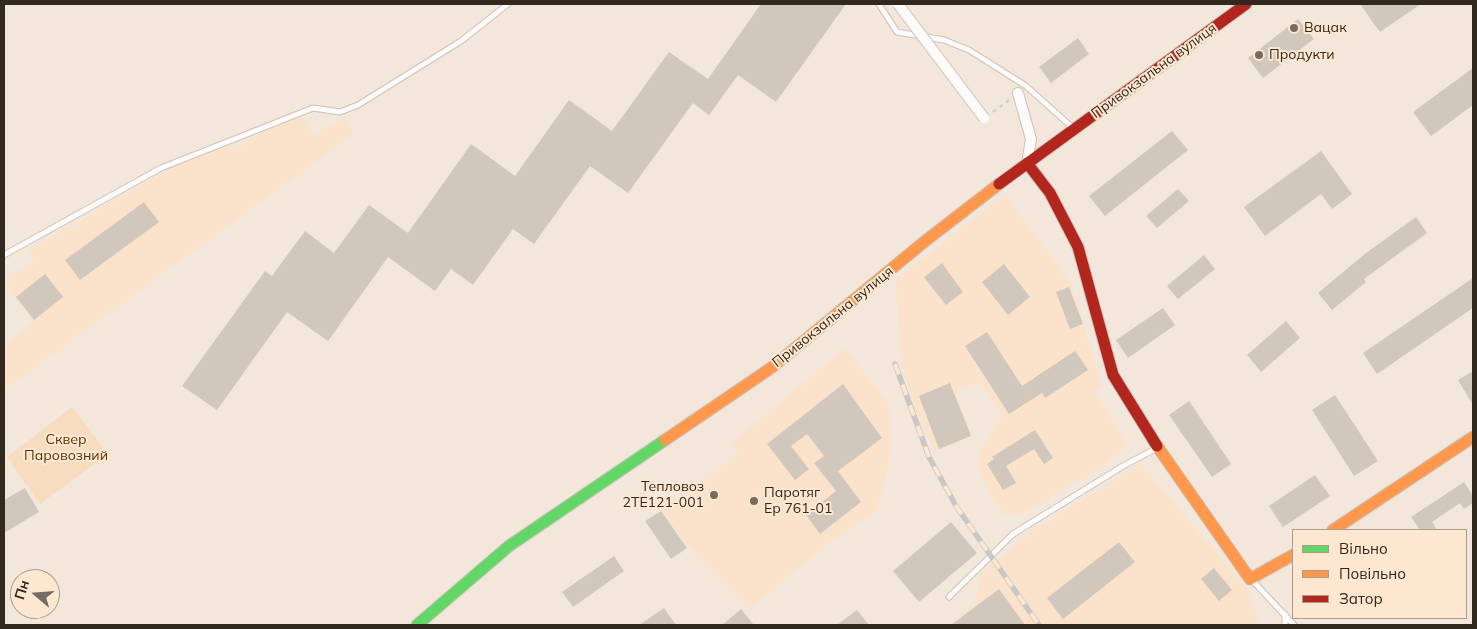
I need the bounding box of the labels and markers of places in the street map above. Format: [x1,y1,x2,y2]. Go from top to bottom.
place label: Вацак [1304,20,1347,36]
marker: Вацак [1288,22,1300,34]
place label: Продукти [1269,47,1335,63]
marker: Продукти [1253,49,1265,61]
place label: Тепловоз 2ТЕ121-001 [623,479,704,512]
place label: Паротяг Ер 761-01 [764,485,832,518]
marker: Тепловоз 2ТЕ121-001 [708,489,720,501]
marker: Паротяг Ер 761-01 [748,495,760,507]

